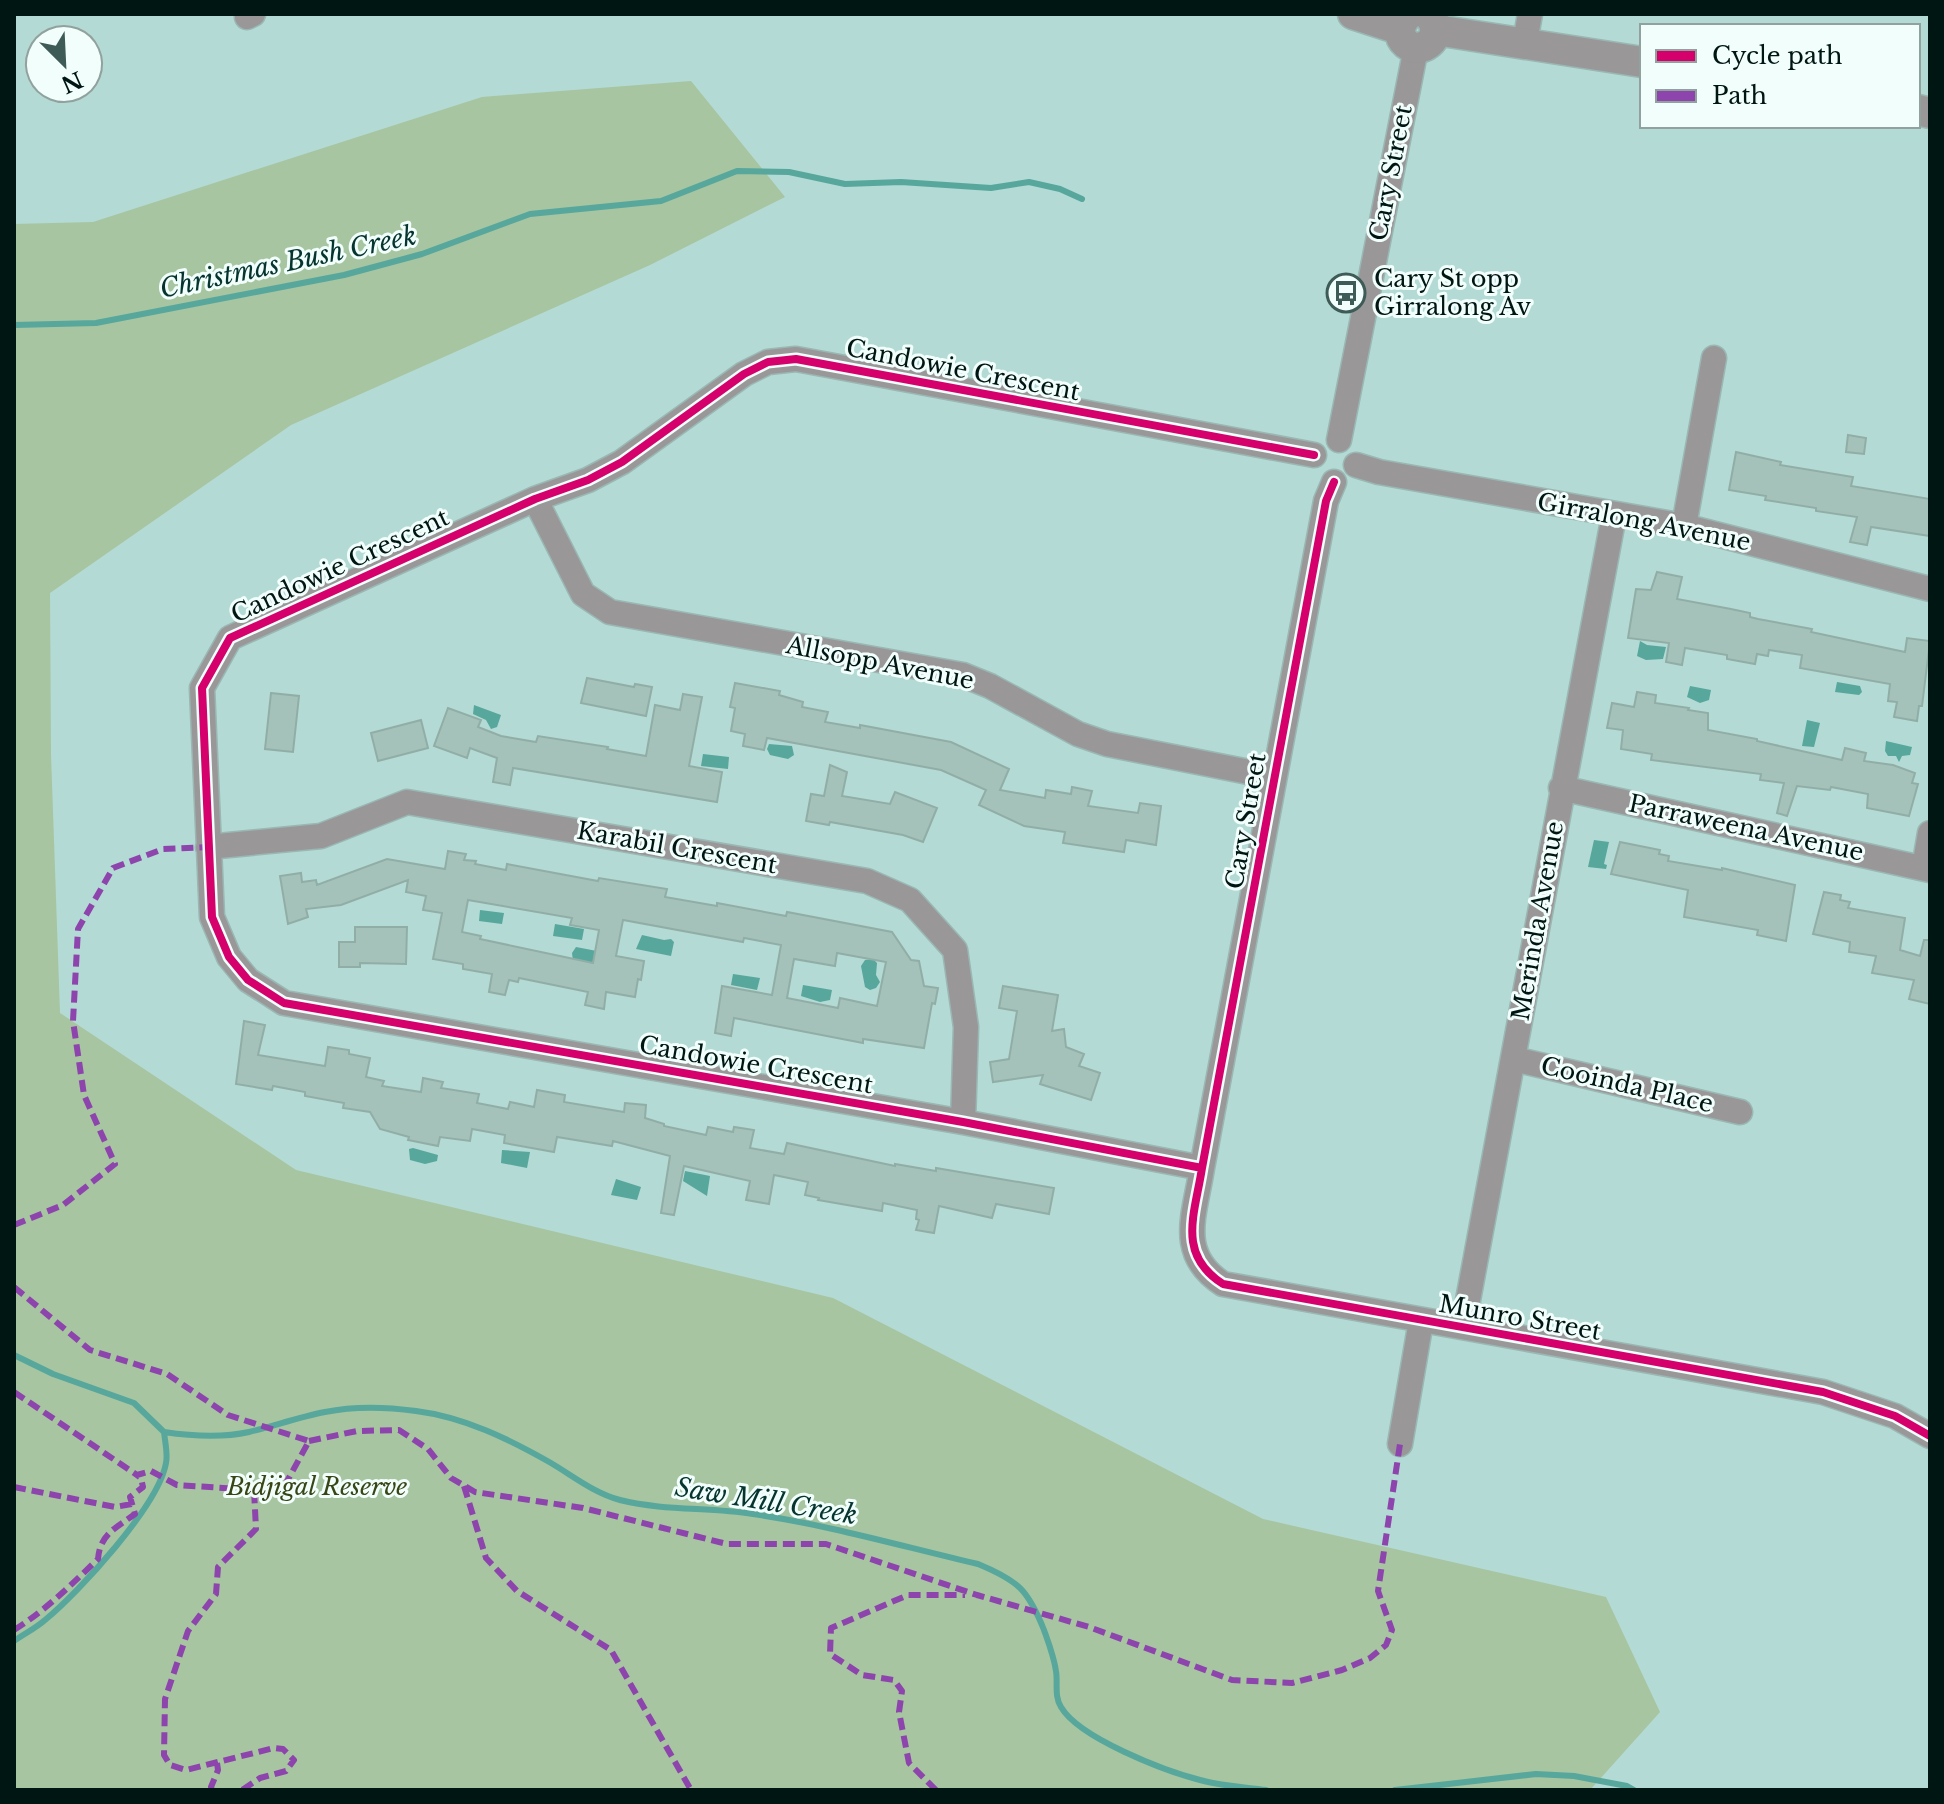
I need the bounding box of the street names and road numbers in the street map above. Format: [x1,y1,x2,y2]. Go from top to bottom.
street label: Cary Street [1363,103,1418,243]
street label: Candowie Crescent [844,333,1082,406]
street label: Girralong Avenue [1535,487,1753,556]
street label: Candowie Crescent [226,502,453,629]
street label: Allsopp Avenue [783,630,976,695]
street label: Cary Street [1219,751,1272,891]
street label: Parraweena Avenue [1626,788,1866,867]
street label: Karabil Crescent [575,816,779,879]
street label: Merinda Avenue [1506,819,1569,1023]
street label: Candowie Crescent [637,1030,875,1099]
street label: Cooinda Place [1538,1051,1716,1118]
street label: Munro Street [1437,1289,1603,1346]

